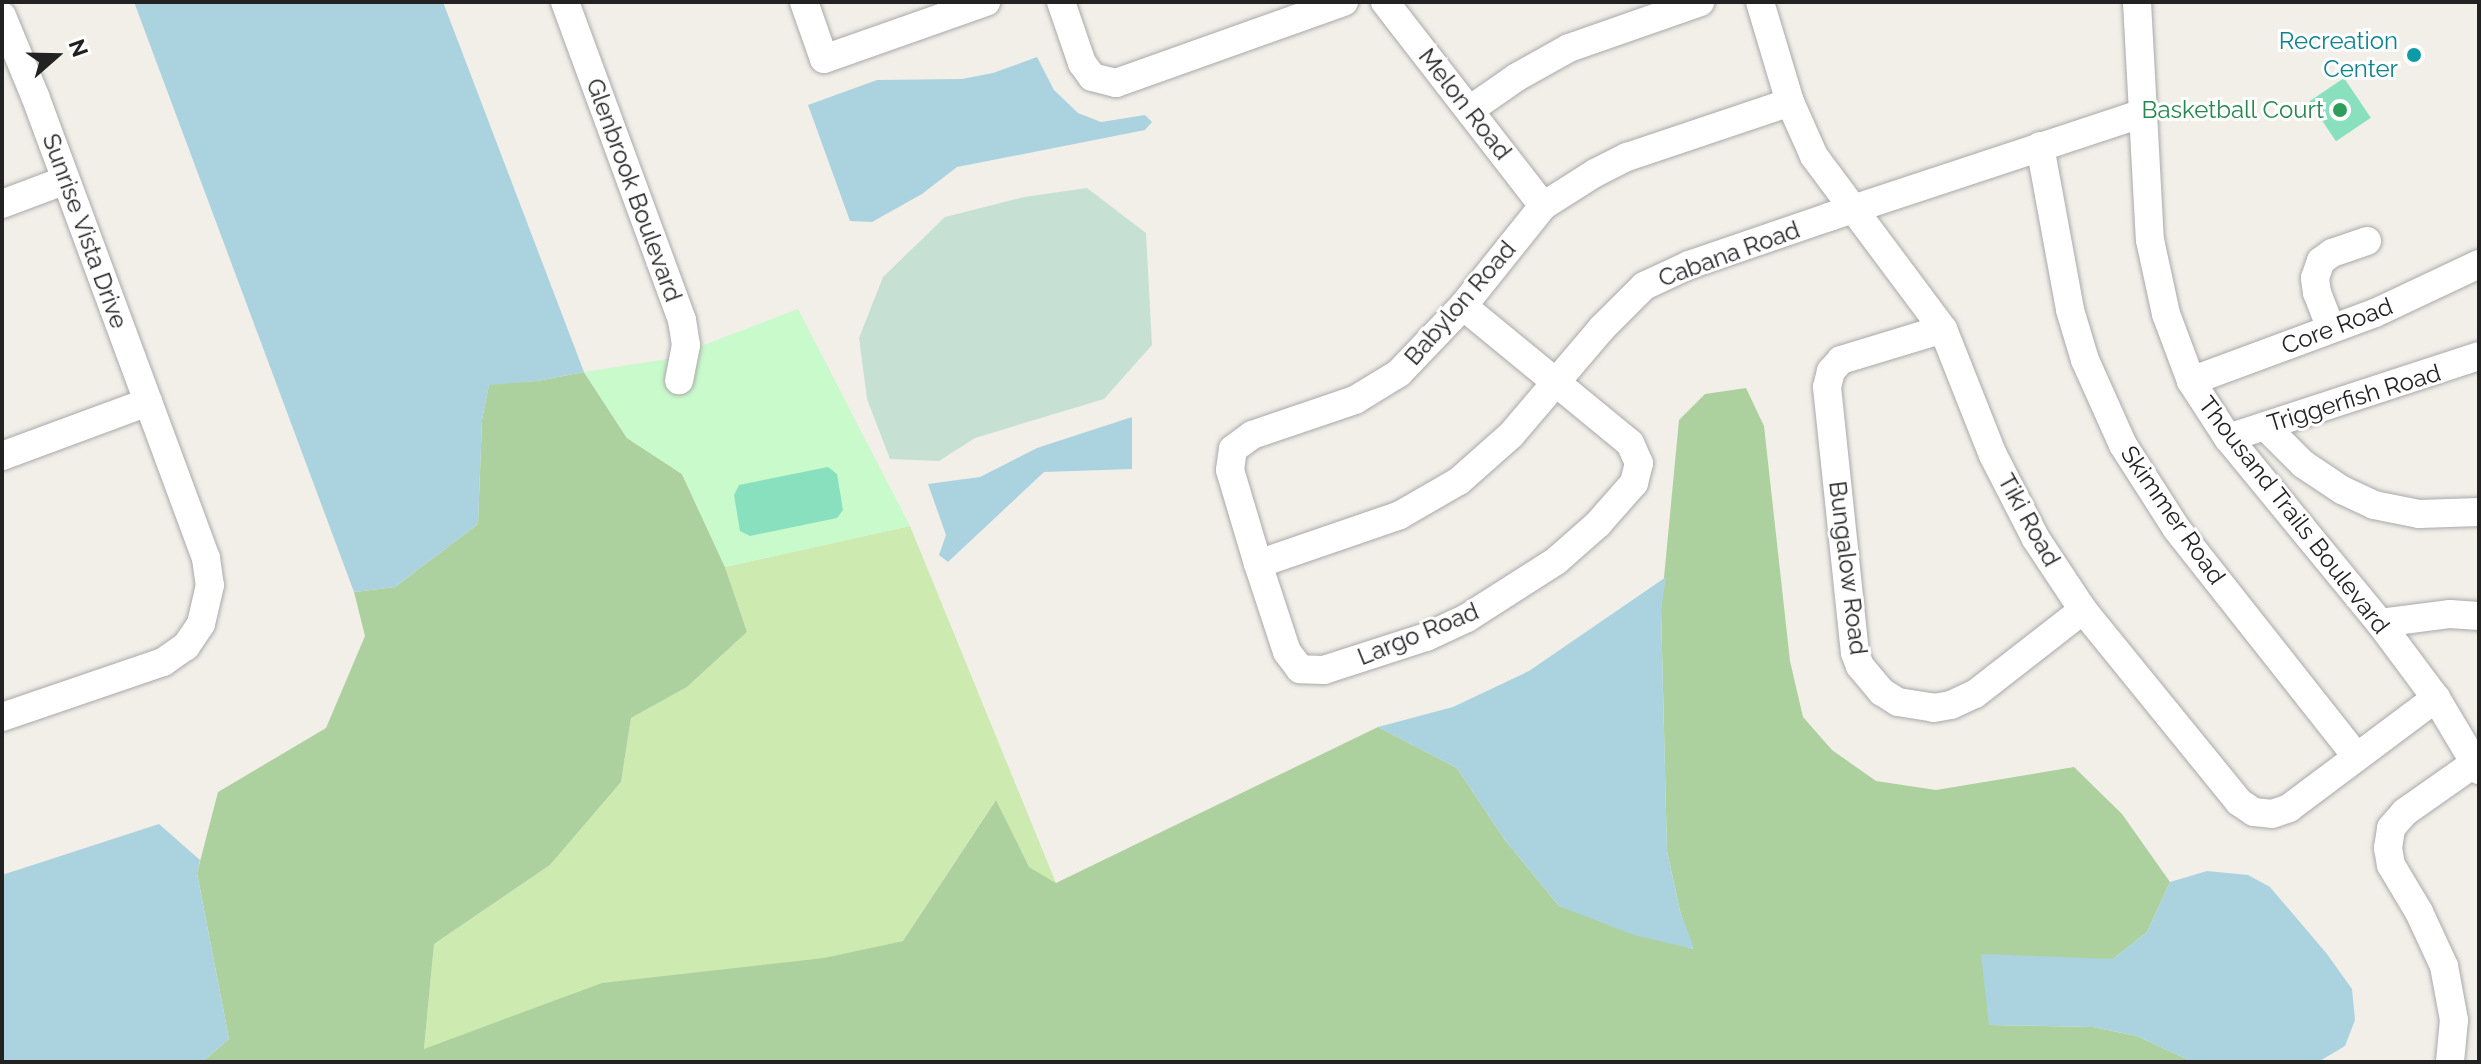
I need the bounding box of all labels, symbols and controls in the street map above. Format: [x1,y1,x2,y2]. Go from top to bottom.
north arrow [16,16,96,96]
place label: Recreation Center [2279,27,2398,83]
text: N [63,35,94,60]
street label: Melon Road [1413,43,1517,165]
marker: Recreation Center [2405,46,2423,64]
street label: Glenbrook Boulevard [580,74,688,306]
place label: Basketball Court [2141,96,2324,124]
marker: Basketball Court [2331,101,2349,119]
street label: Sunrise Vista Drive [36,129,134,333]
street label: Cabana Road [1654,215,1804,293]
street label: Babylon Road [1398,235,1522,371]
street label: Core Road [2277,292,2397,360]
street label: Triggerfish Road [2264,358,2444,438]
street label: Thousand Trails Boulevard [2192,390,2396,640]
street label: Skimmer Road [2115,440,2231,590]
street label: Tiki Road [1992,469,2066,571]
street label: Bungalow Road [1823,479,1873,657]
street label: Largo Road [1353,597,1483,671]

